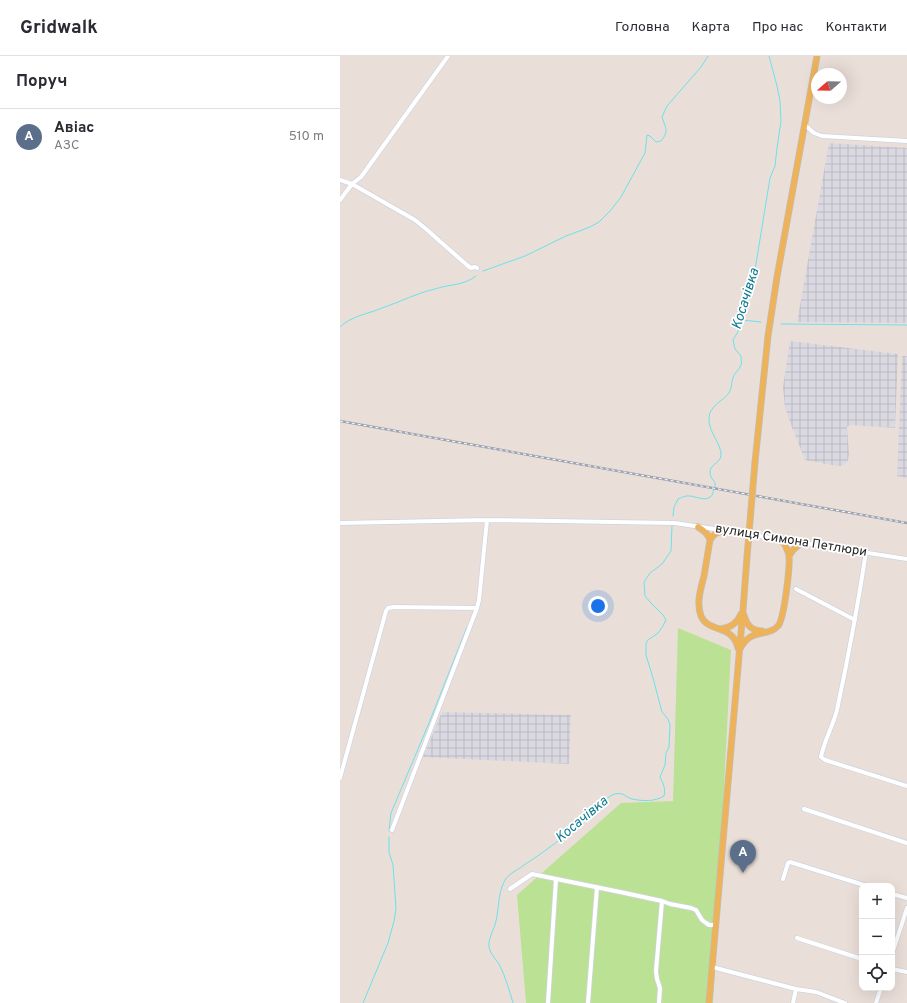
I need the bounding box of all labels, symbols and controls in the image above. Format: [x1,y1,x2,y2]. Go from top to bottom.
text: Gridwalk [20,16,98,40]
text: Головна [615,19,670,36]
text: Карта [692,19,730,36]
text: Про нас [752,19,803,36]
text: Контакти [825,19,887,36]
north arrow [811,68,847,104]
text: Поруч [16,71,68,93]
text: Авіас [54,119,94,138]
text: A [24,129,34,145]
text: 510 m [289,129,324,145]
text: АЗС [54,138,79,154]
water label: Косачівка [729,266,764,332]
street label: вулиця Симона Петлюри [714,521,868,561]
your location [588,596,608,616]
water label: Косачівка [552,793,612,847]
pin: A [730,840,756,873]
map controls [859,883,895,991]
button: + [859,883,895,919]
button: − [859,919,895,955]
button: locate [859,955,895,991]

